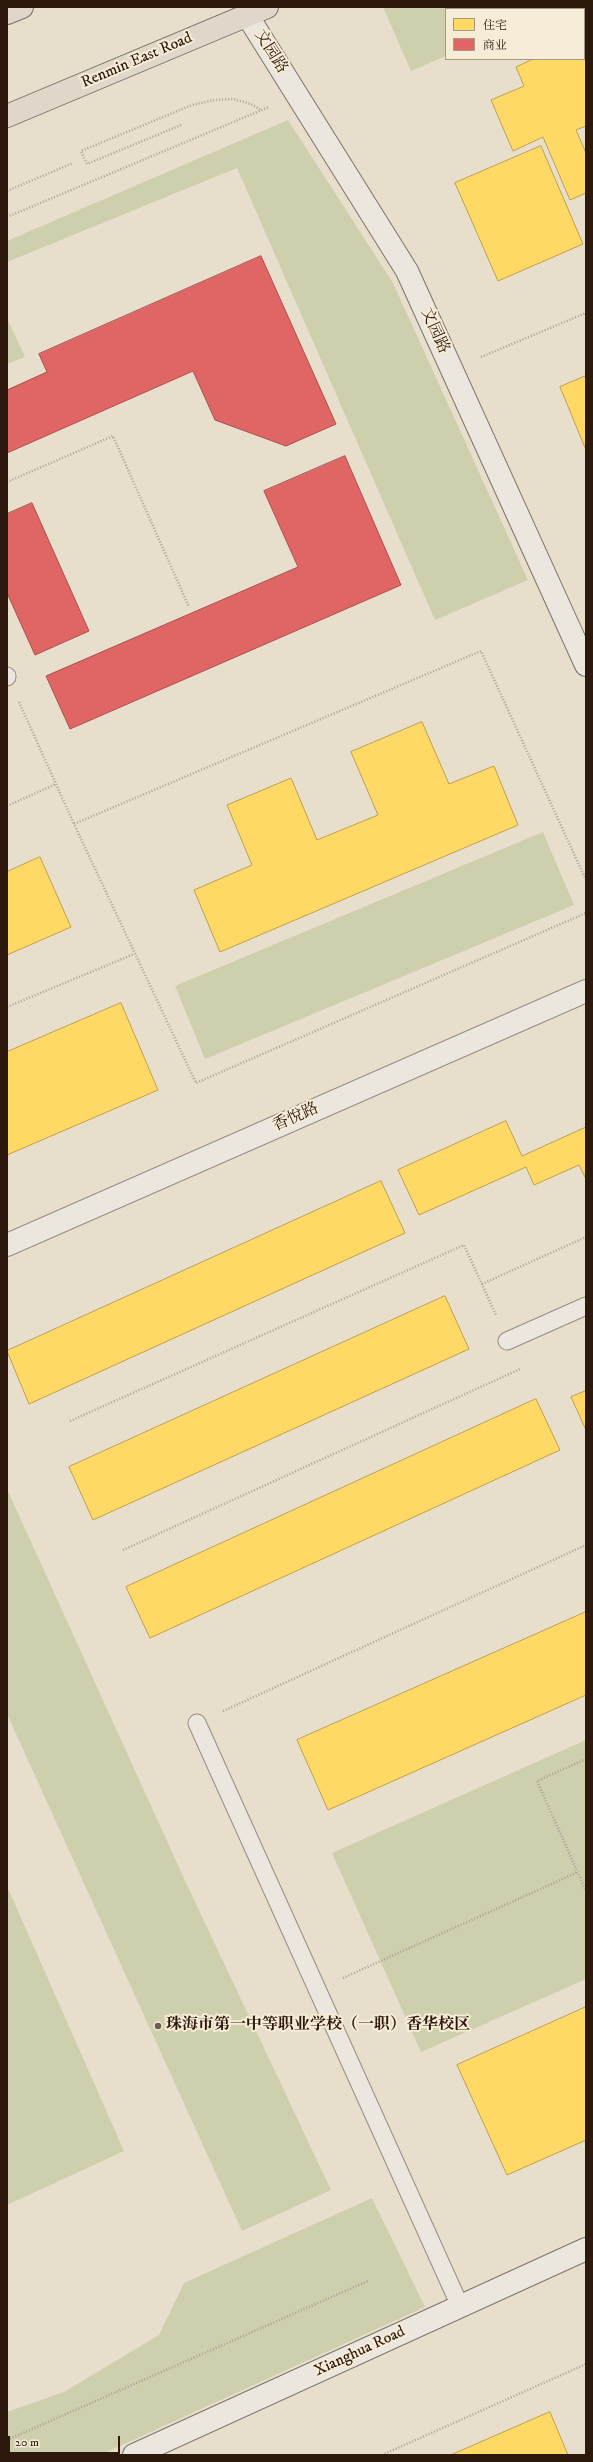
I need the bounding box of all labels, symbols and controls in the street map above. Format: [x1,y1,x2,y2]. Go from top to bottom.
legend [445,8,585,60]
text: 住宅 [483,18,507,33]
street label: 文园路 [249,27,291,77]
street label: Renmin East Road [79,29,195,93]
text: 商业 [483,38,507,53]
street label: 文园路 [415,305,453,357]
street label: 香悅路 [270,1099,322,1137]
place label: 珠海市第一中等职业学校（一职）香华校区 [166,2016,470,2036]
marker: 珠海市第一中等职业学校（一职）香华校区 [153,2021,163,2031]
street label: Xianghua Road [312,2323,408,2381]
scale bar [10,2428,122,2454]
text: 20 m [15,2435,39,2450]

